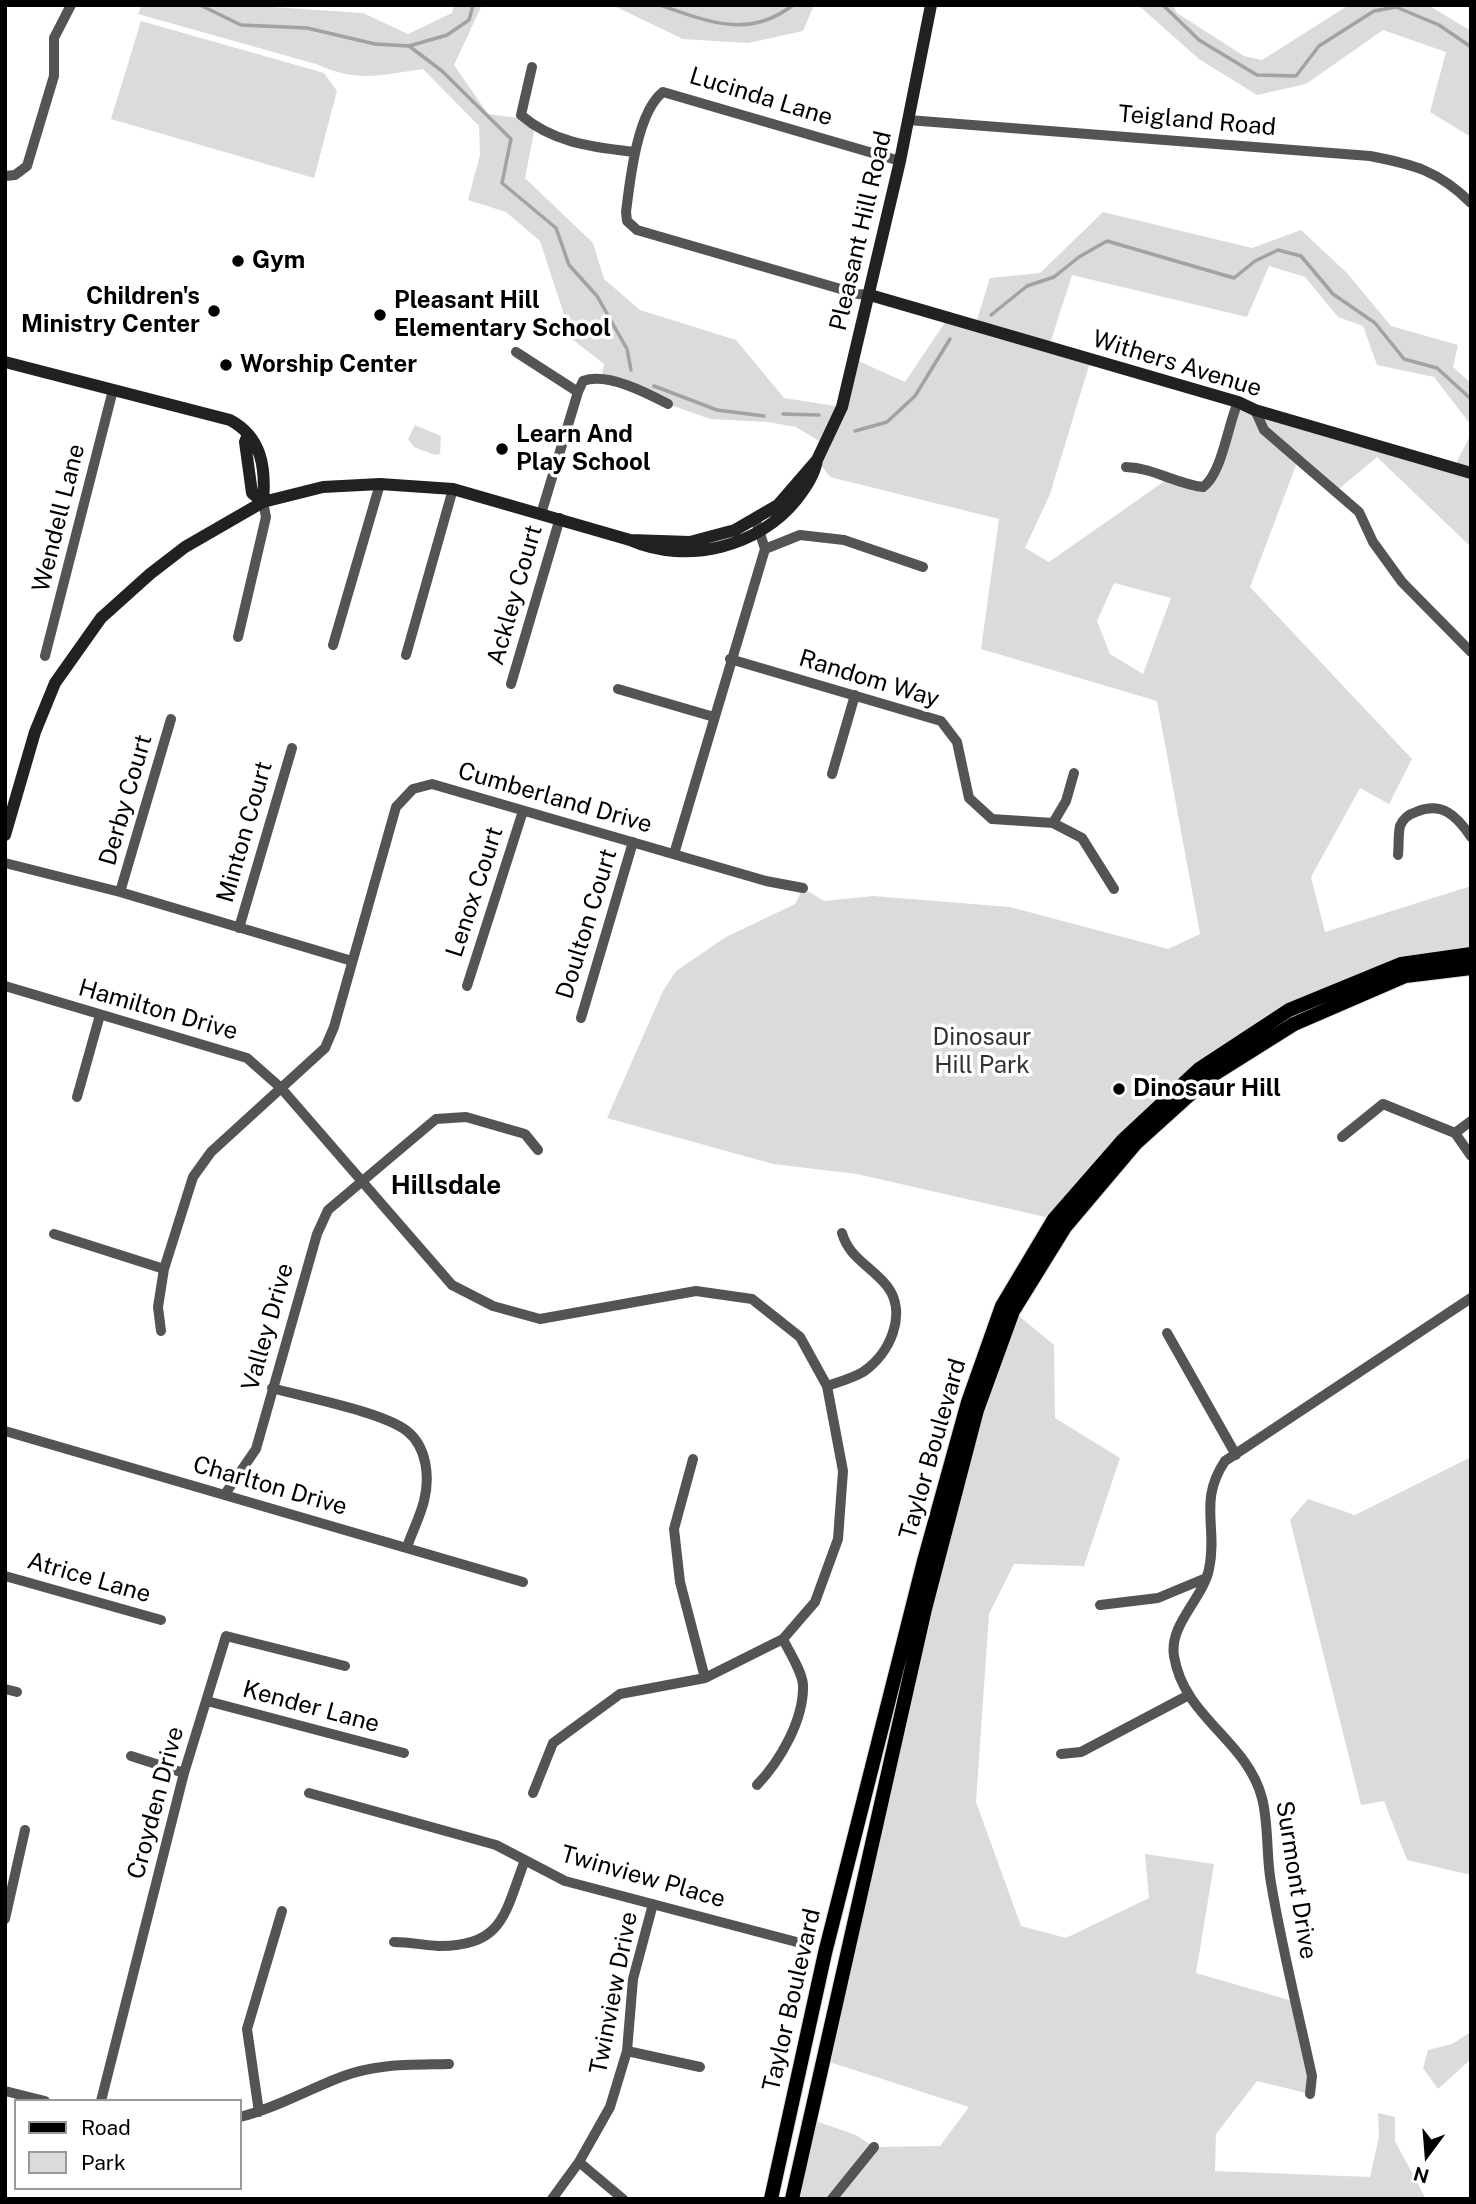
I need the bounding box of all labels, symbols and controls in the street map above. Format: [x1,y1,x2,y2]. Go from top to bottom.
street label: Lucinda Lane [686,62,836,132]
street label: Teigland Road [1117,100,1277,142]
street label: Pleasant Hill Road [824,128,898,334]
place label: Gym [252,247,305,275]
marker: Gym [230,253,246,269]
place label: Children's Ministry Center [21,283,200,339]
place label: Pleasant Hill Elementary School [394,287,611,343]
marker: Children's Ministry Center [206,303,222,319]
marker: Pleasant Hill Elementary School [372,307,388,323]
street label: Withers Avenue [1089,325,1265,403]
place label: Worship Center [240,351,417,379]
marker: Worship Center [218,357,234,373]
place label: Learn And Play School [516,421,651,477]
street label: Wendell Lane [27,441,91,595]
marker: Learn And Play School [494,441,510,457]
street label: Ackley Court [481,522,549,668]
street label: Random Way [795,644,943,714]
street label: Derby Court [94,731,158,869]
street label: Cumberland Drive [455,757,655,839]
street label: Minton Court [211,758,279,906]
street label: Lenox Court [440,823,510,961]
street label: Doulton Court [551,846,623,1002]
street label: Hamilton Drive [75,973,241,1047]
park label: Dinosaur Hill Park [932,1024,1032,1080]
place label: Dinosaur Hill [1133,1075,1281,1103]
marker: Dinosaur Hill [1111,1081,1127,1097]
district label: Hillsdale [391,1170,501,1202]
street label: Valley Drive [236,1260,300,1394]
street label: Taylor Boulevard [893,1355,973,1543]
street label: Charlton Drive [190,1450,350,1522]
street label: Atrice Lane [24,1547,154,1609]
street label: Kender Lane [239,1675,383,1739]
street label: Croyden Drive [122,1724,190,1882]
street label: Surmont Drive [1269,1799,1323,1961]
street label: Twinview Place [557,1840,729,1914]
street label: Taylor Boulevard [757,1906,827,2094]
street label: Twinview Drive [584,1909,644,2077]
legend [14,2099,242,2190]
text: Road [81,2115,131,2140]
north arrow [1392,2120,1462,2190]
text: Park [81,2150,126,2175]
text: N [1411,2163,1431,2188]

